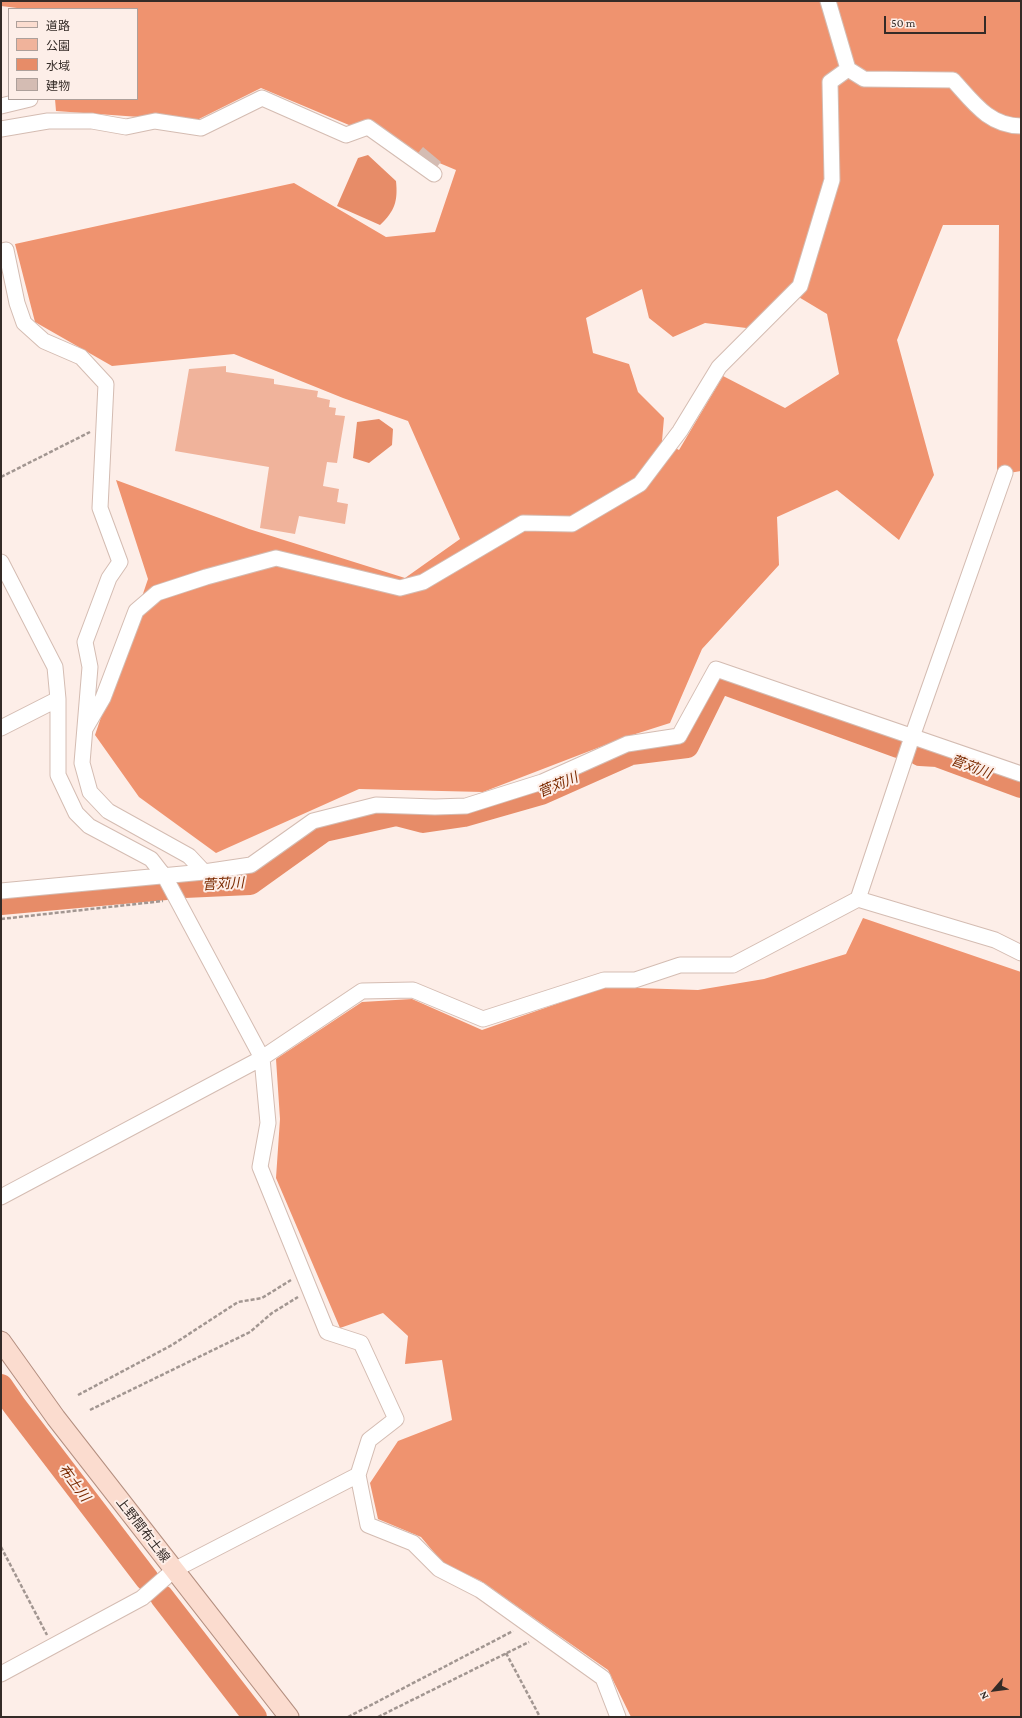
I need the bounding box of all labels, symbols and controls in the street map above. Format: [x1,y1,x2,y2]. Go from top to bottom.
legend [8,8,138,100]
scale bar [886,8,988,34]
text: 50 m [891,16,915,30]
text: 道路 [46,19,70,33]
text: 公園 [46,39,70,53]
text: 水域 [46,59,70,73]
text: 建物 [46,79,70,93]
water label: 菅苅川 [948,752,994,782]
water label: 菅苅川 [535,769,581,801]
water label: 菅苅川 [202,875,244,893]
water label: 布土川 [55,1461,93,1505]
street label: 上野間布土線 [113,1494,173,1566]
north arrow [974,1670,1014,1710]
text: N [976,1690,990,1702]

